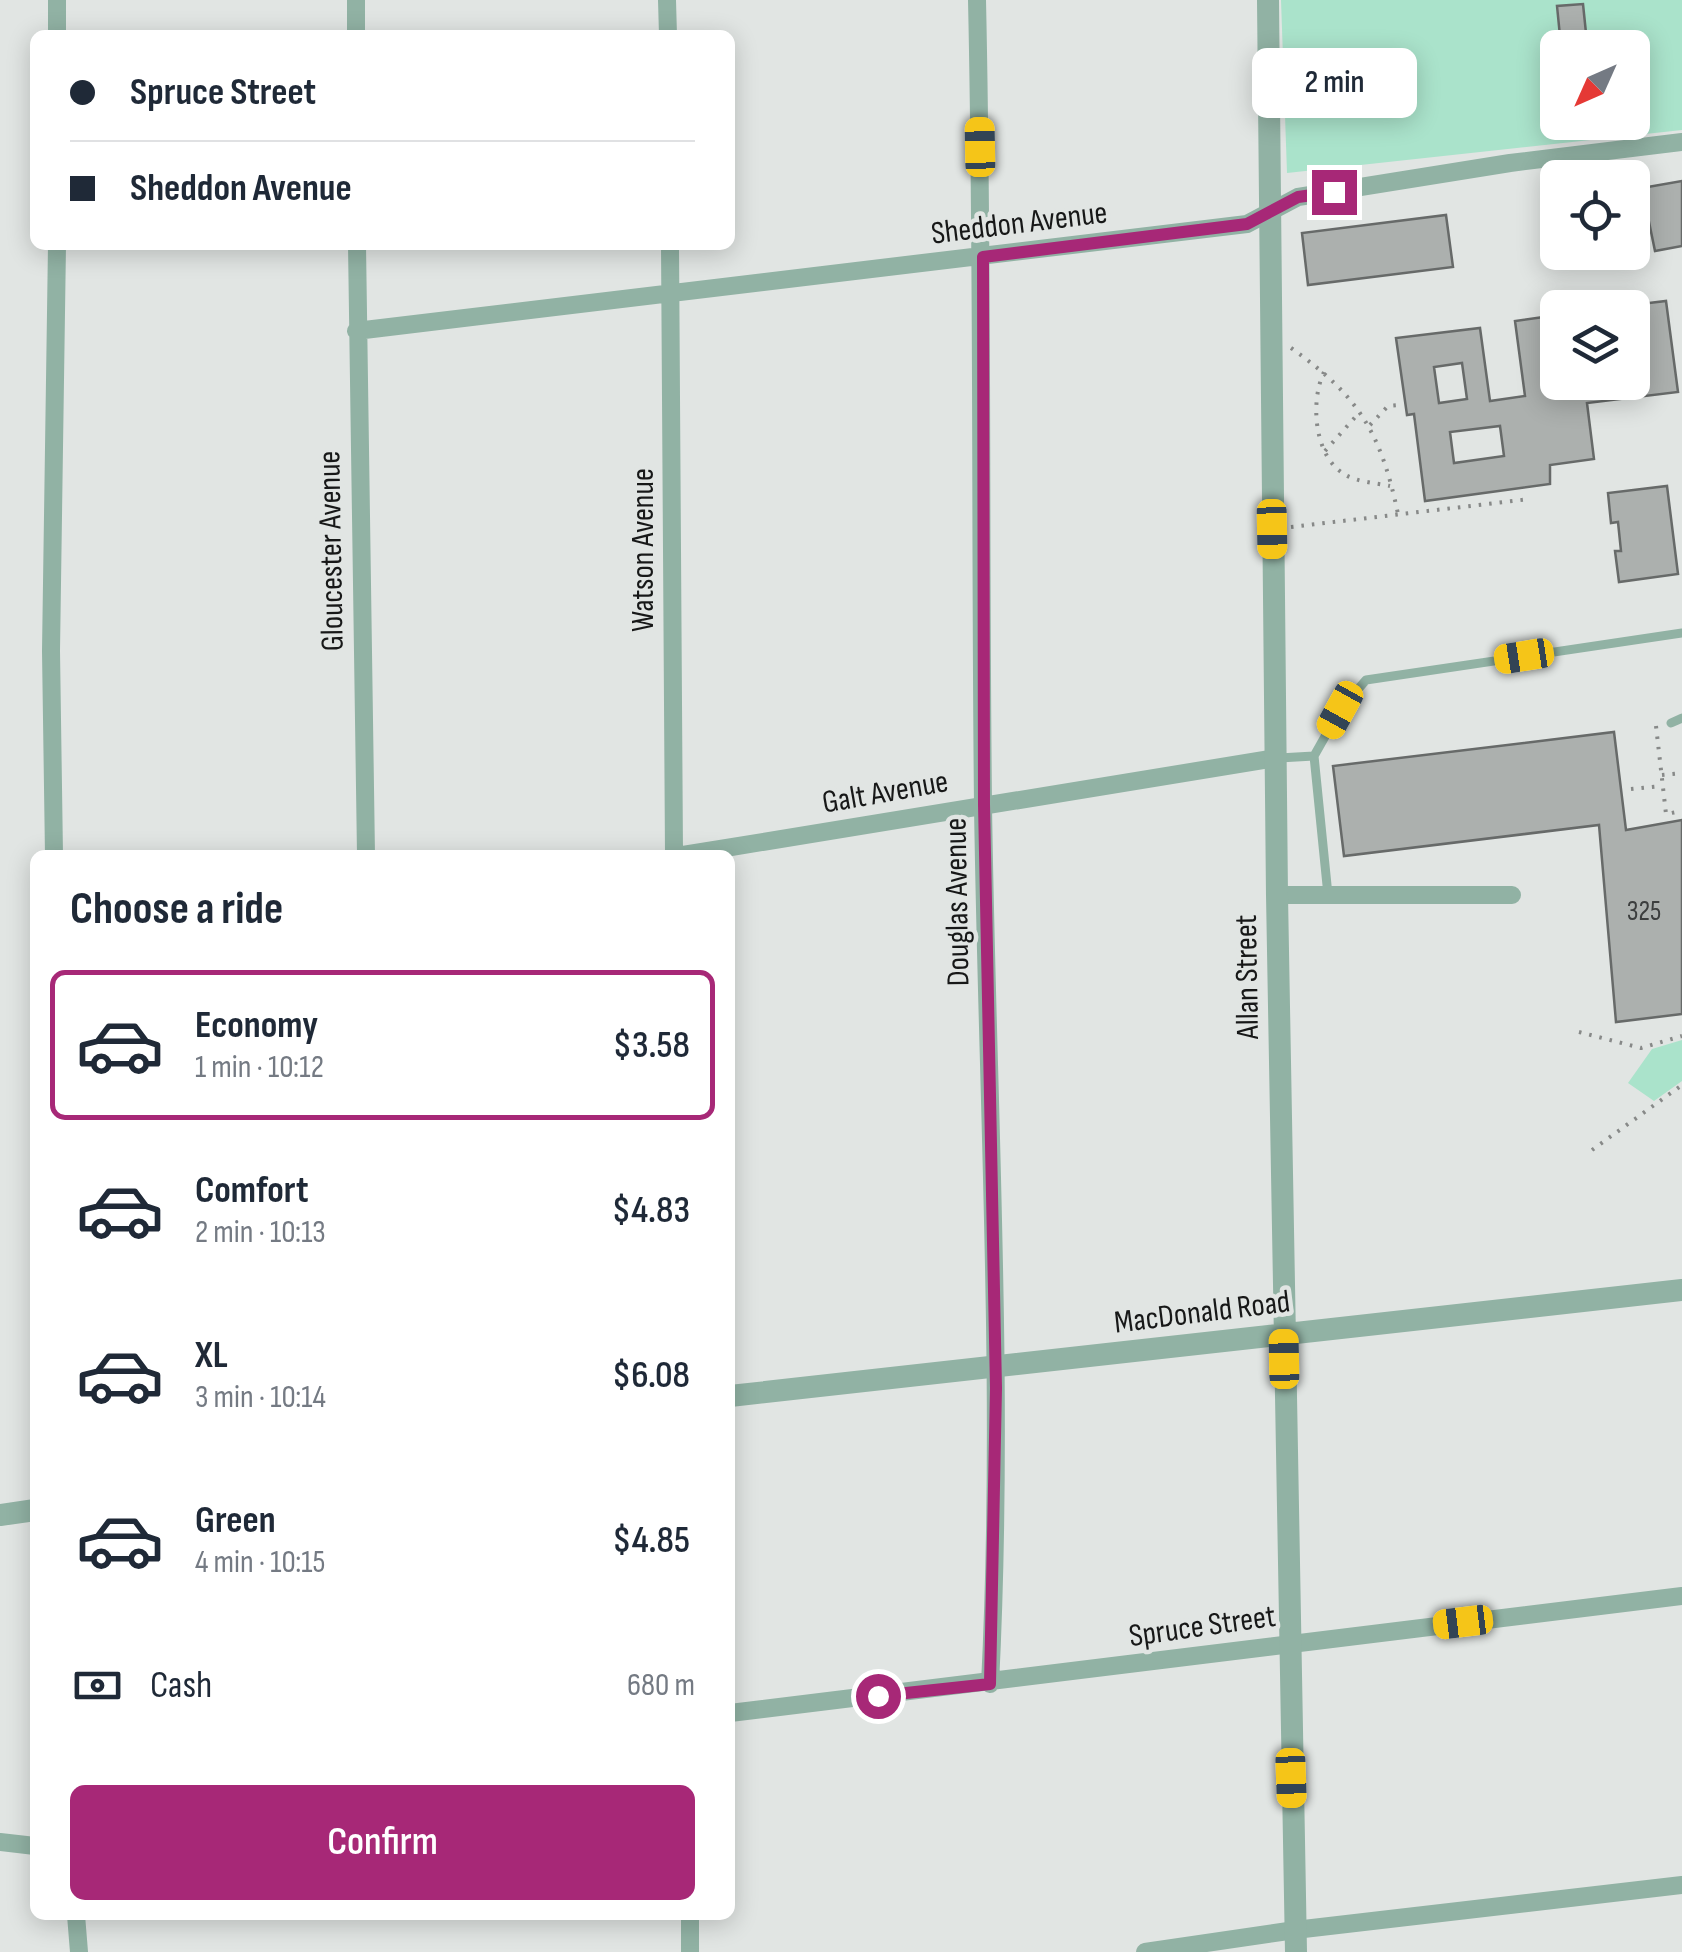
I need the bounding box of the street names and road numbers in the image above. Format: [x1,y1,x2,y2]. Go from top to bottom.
street label: Sheddon Avenue [929,193,1110,254]
street label: Gloucester Avenue [310,450,353,652]
street label: Watson Avenue [624,468,663,632]
street label: Galt Avenue [819,762,951,823]
street label: Douglas Avenue [937,818,978,986]
street label: Allan Street [1227,914,1268,1041]
street label: MacDonald Road [1112,1282,1292,1343]
street label: Spruce Street [1126,1597,1278,1656]

